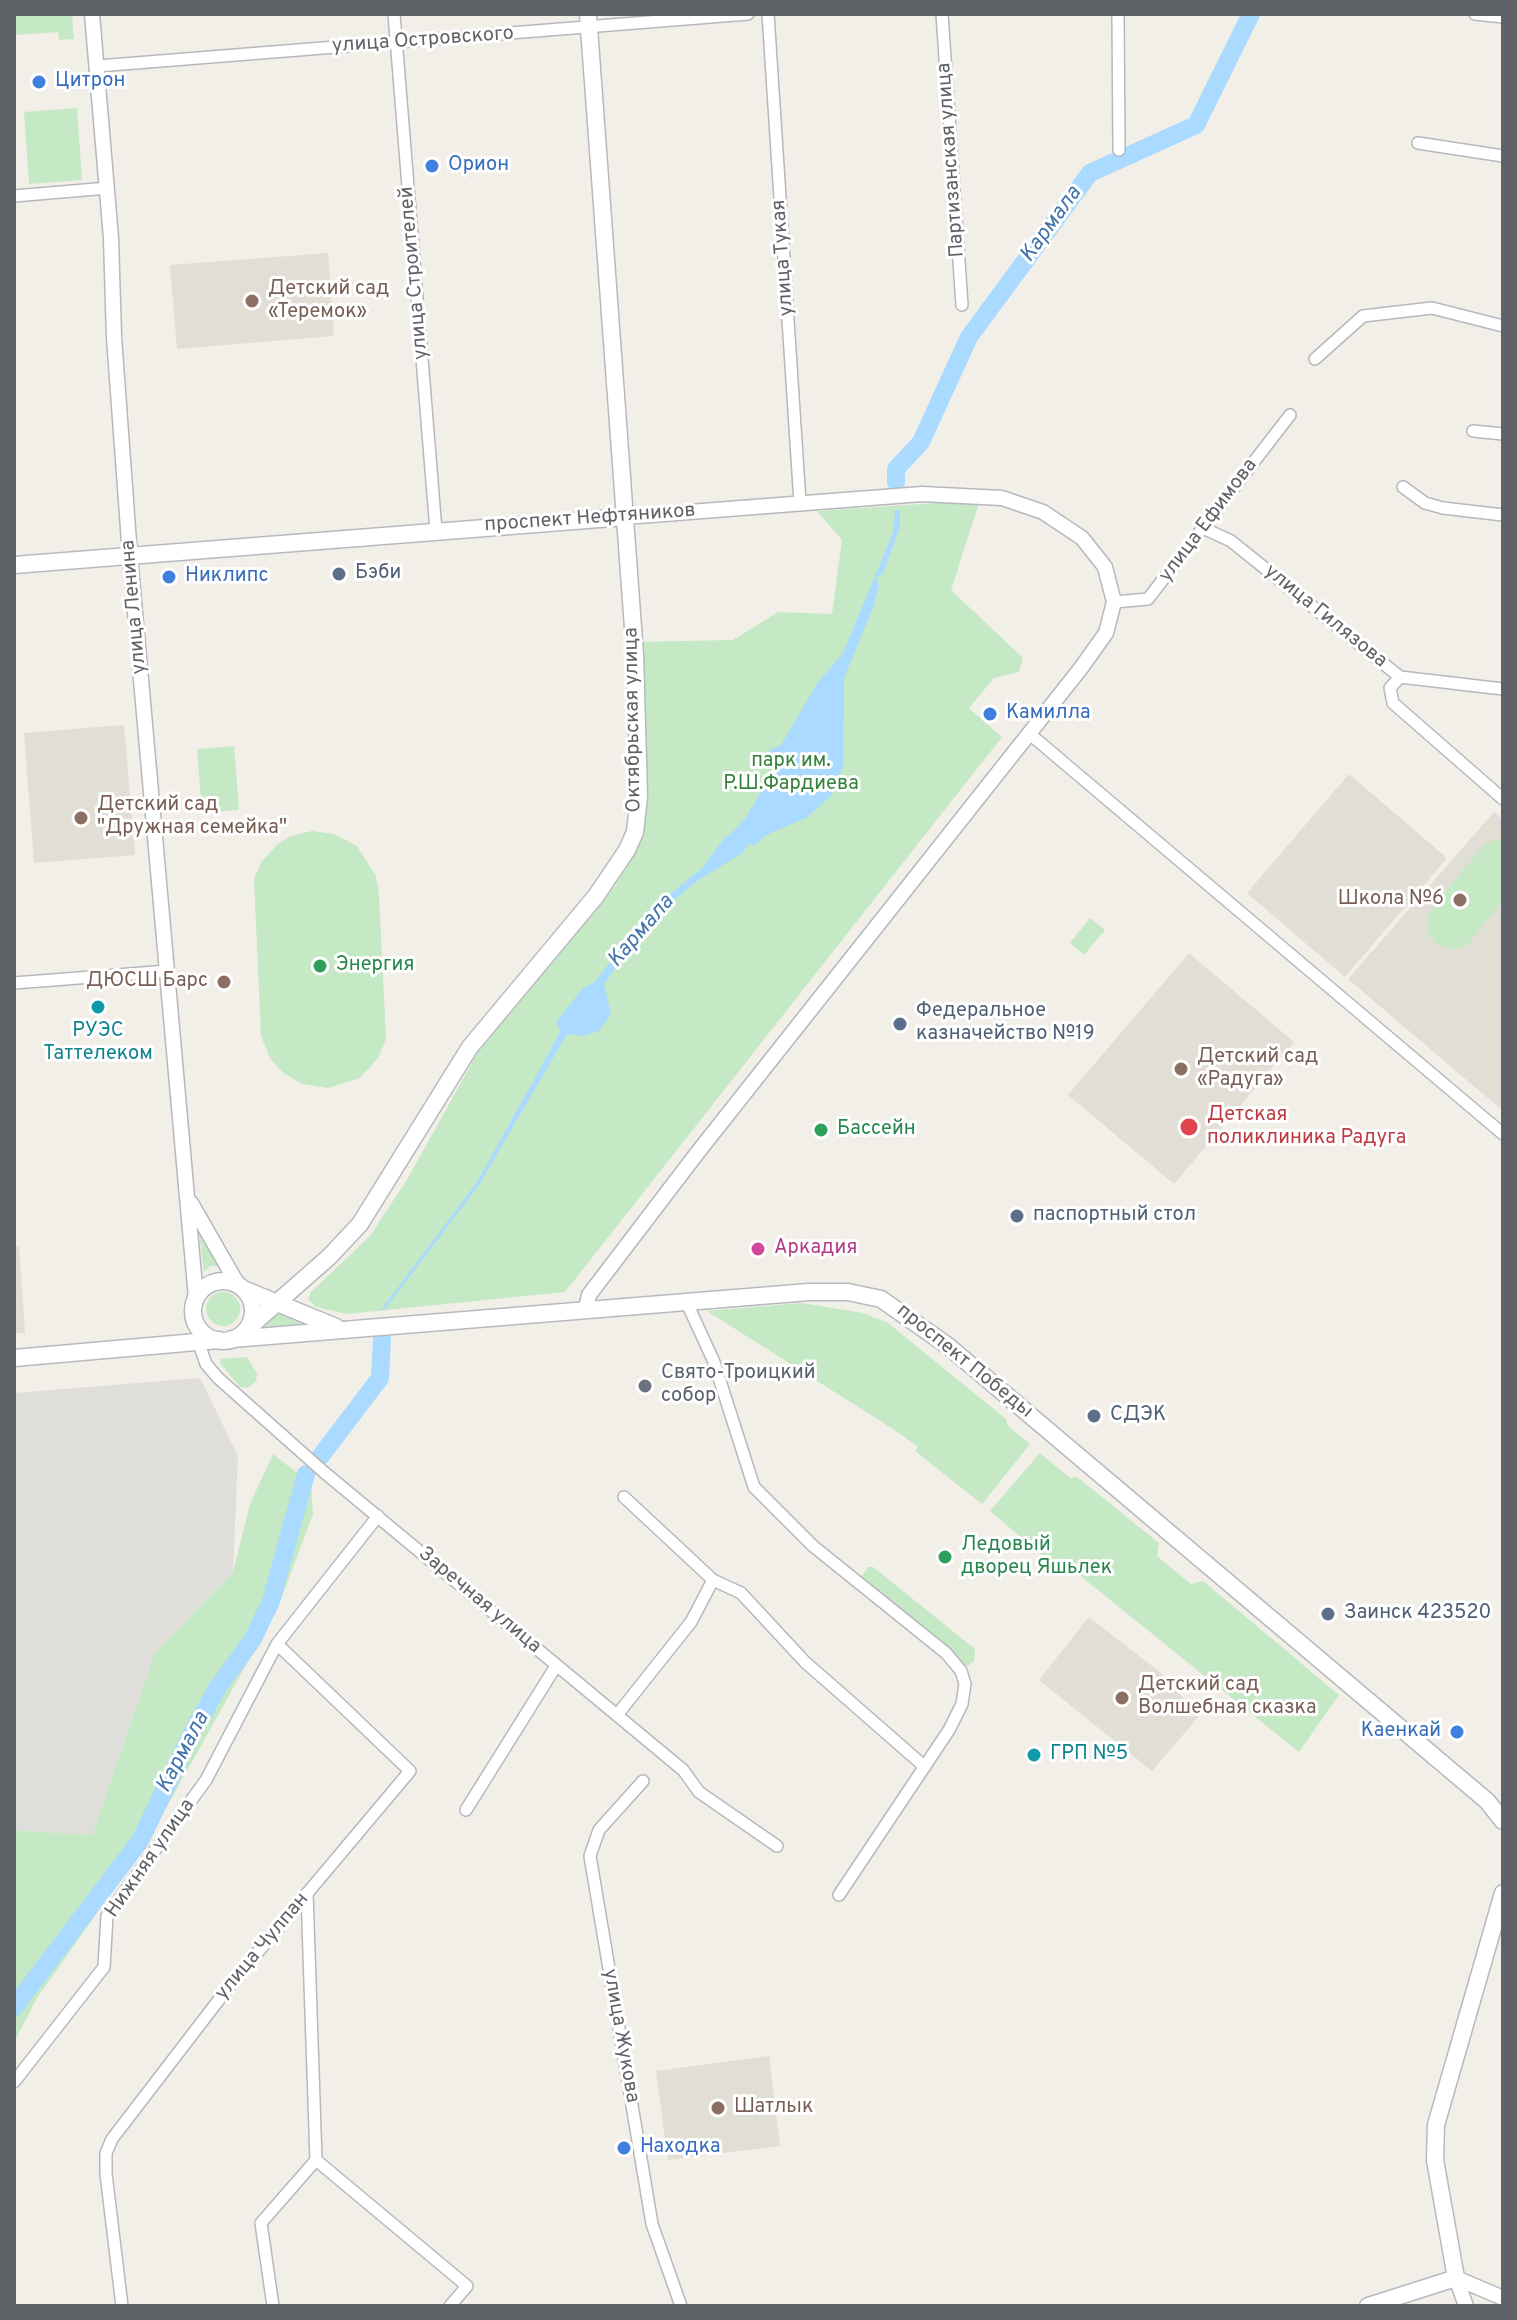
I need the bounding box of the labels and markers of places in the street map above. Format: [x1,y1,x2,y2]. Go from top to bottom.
place label: Цитрон [55,70,125,94]
marker: Цитрон [30,73,48,91]
place label: Орион [448,154,509,178]
marker: Орион [423,157,441,175]
place label: Детский сад «Теремок» [268,278,389,325]
marker: Детский сад «Теремок» [243,292,261,310]
place label: Бэби [355,562,401,586]
place label: Никлипс [185,565,268,589]
marker: Бэби [330,565,348,583]
marker: Никлипс [160,568,178,586]
place label: Камилла [1006,702,1091,726]
marker: Камилла [981,705,999,723]
place label: Детский сад "Дружная семейка" [97,794,287,841]
marker: Детский сад "Дружная семейка" [72,809,90,827]
place label: Школа №6 [1338,888,1444,912]
marker: Школа №6 [1451,891,1469,909]
place label: Энергия [336,954,414,978]
marker: Энергия [311,957,329,975]
place label: ДЮСШ Барс [86,970,208,994]
marker: ДЮСШ Барс [215,973,233,991]
marker: РУЭС Таттелеком [89,998,107,1016]
place label: Федеральное казначейство №19 [916,1000,1095,1047]
marker: Федеральное казначейство №19 [891,1015,909,1033]
place label: РУЭС Таттелеком [43,1020,153,1067]
place label: Детский сад «Радуга» [1197,1046,1318,1093]
marker: Детский сад «Радуга» [1172,1060,1190,1078]
place label: Детская поликлиника Радуга [1207,1104,1406,1151]
marker: Детская поликлиника Радуга [1178,1116,1200,1138]
place label: Бассейн [837,1118,916,1142]
marker: Бассейн [812,1121,830,1139]
place label: паспортный стол [1033,1204,1196,1228]
marker: паспортный стол [1008,1207,1026,1225]
place label: Аркадия [774,1237,857,1261]
marker: Аркадия [749,1240,767,1258]
place label: Свято-Троицкий собор [661,1362,816,1409]
marker: Свято-Троицкий собор [636,1377,654,1395]
place label: СДЭК [1110,1404,1166,1428]
marker: СДЭК [1085,1407,1103,1425]
place label: Ледовый дворец Яшьлек [961,1534,1112,1581]
marker: Ледовый дворец Яшьлек [936,1548,954,1566]
place label: Заинск 423520 [1344,1602,1491,1626]
marker: Заинск 423520 [1319,1605,1337,1623]
place label: Детский сад Волшебная сказка [1138,1674,1316,1721]
marker: Детский сад Волшебная сказка [1113,1689,1131,1707]
place label: Каенкай [1361,1720,1441,1744]
marker: Каенкай [1448,1723,1466,1741]
place label: ГРП №5 [1050,1743,1128,1767]
marker: ГРП №5 [1025,1746,1043,1764]
place label: Шатлык [734,2096,813,2120]
marker: Шатлык [709,2099,727,2117]
place label: Находка [640,2136,721,2160]
marker: Находка [615,2139,633,2157]

